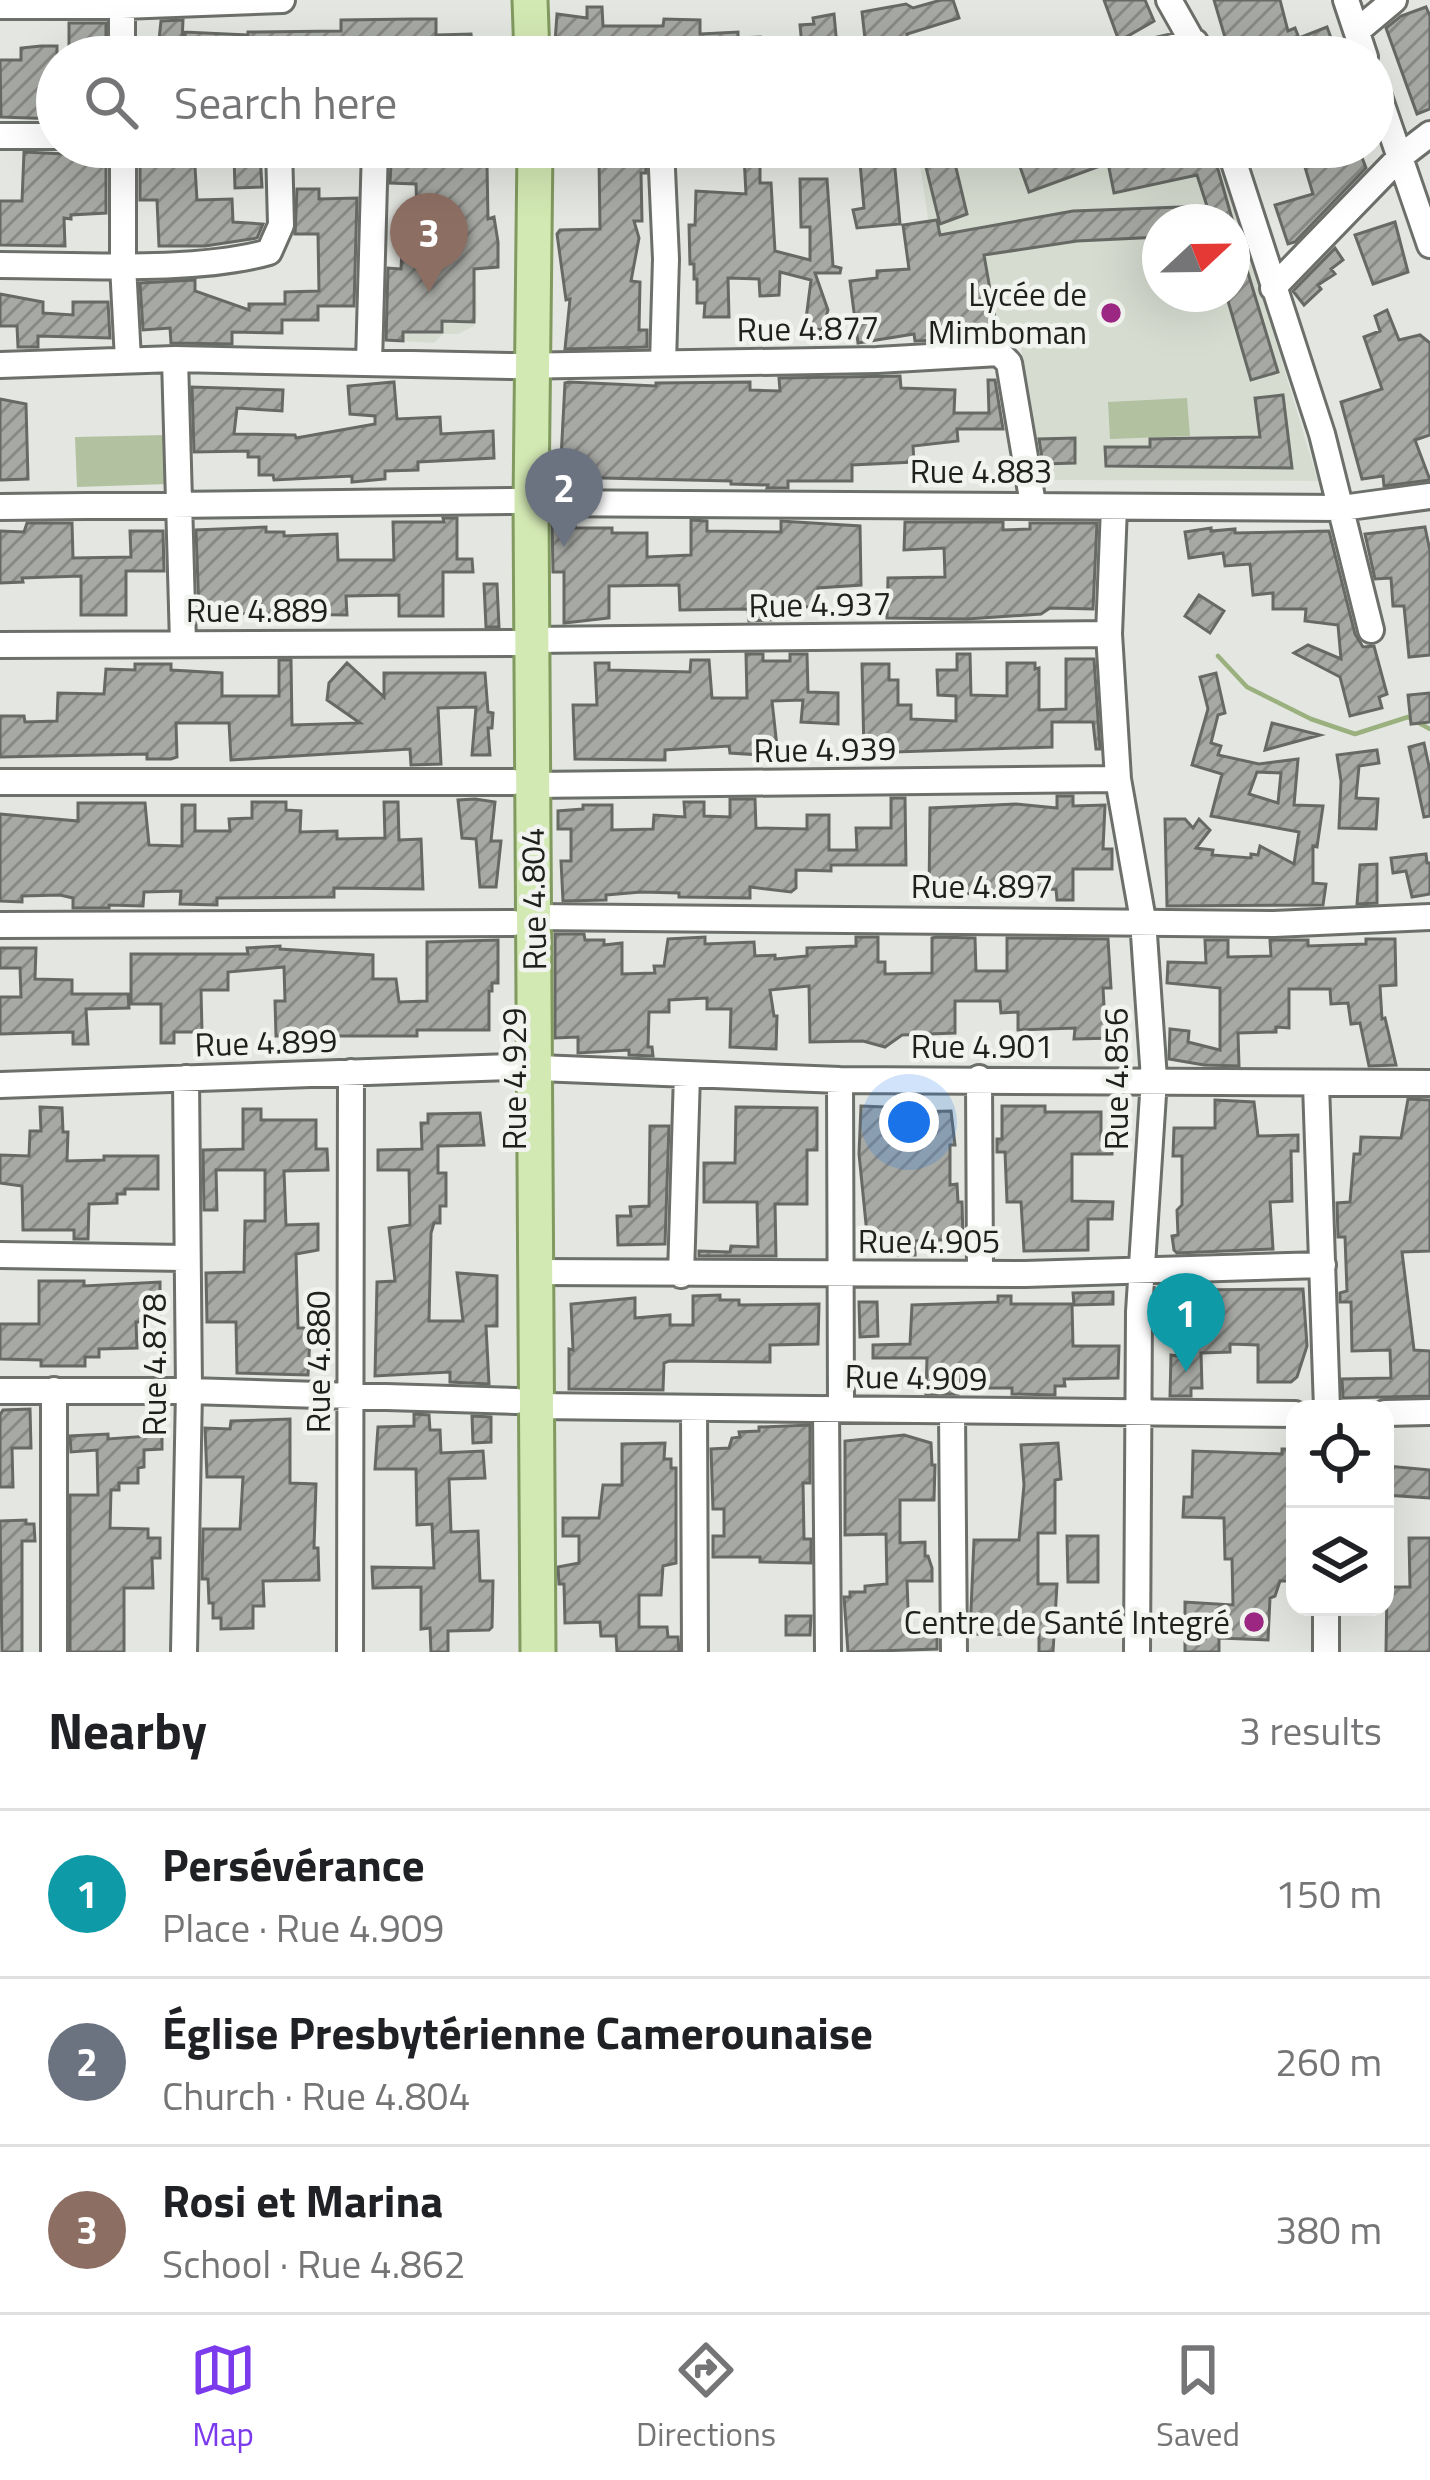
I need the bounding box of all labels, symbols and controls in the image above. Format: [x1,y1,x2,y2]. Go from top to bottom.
search box [36,36,1394,168]
text: Search here [174,68,397,136]
icon: search [78,69,144,135]
pin: 3 [390,193,468,292]
north arrow [1142,204,1250,312]
place label: Lycée de Mimboman [928,269,1087,357]
marker: Lycée de Mimboman [1098,300,1124,326]
street label: Rue 4.877 [736,302,880,354]
street label: Rue 4.883 [910,446,1052,496]
pin: 2 [525,448,603,547]
street label: Rue 4.937 [748,578,892,630]
street label: Rue 4.889 [186,585,328,635]
street label: Rue 4.939 [753,723,897,775]
street label: Rue 4.804 [507,827,559,971]
street label: Rue 4.897 [911,861,1053,911]
street label: Rue 4.929 [489,1008,539,1150]
street label: Rue 4.856 [1091,1008,1141,1150]
street label: Rue 4.899 [194,1015,338,1069]
street label: Rue 4.901 [911,1021,1053,1071]
your location [879,1092,939,1152]
street label: Rue 4.905 [858,1216,1000,1266]
pin: 1 [1147,1273,1225,1372]
street label: Rue 4.880 [293,1291,343,1433]
street label: Rue 4.878 [129,1294,179,1436]
street label: Rue 4.909 [844,1351,988,1403]
map controls [1286,1400,1394,1616]
button: locate [1286,1400,1394,1508]
button: layers [1286,1508,1394,1616]
place label: Centre de Santé Integré [904,1597,1230,1647]
marker: Centre de Santé Integré [1241,1609,1267,1635]
text: Nearby [48,1691,207,1769]
text: 3 results [1239,1701,1382,1760]
text: Persévérance [162,1830,425,1898]
text: 1 [76,1864,98,1923]
text: 150 m [1275,1864,1382,1923]
text: Place · Rue 4.909 [162,1898,444,1957]
text: Église Presbytérienne Camerounaise [162,1998,873,2066]
text: 2 [76,2032,98,2091]
text: 260 m [1275,2032,1382,2091]
text: Church · Rue 4.804 [162,2066,470,2125]
text: Rosi et Marina [162,2166,443,2234]
text: 3 [76,2200,98,2259]
text: 380 m [1275,2200,1382,2259]
text: School · Rue 4.862 [162,2234,466,2293]
tab: Map [190,2337,256,2459]
tab: Directions [636,2337,776,2459]
tab: Saved [1156,2337,1240,2459]

